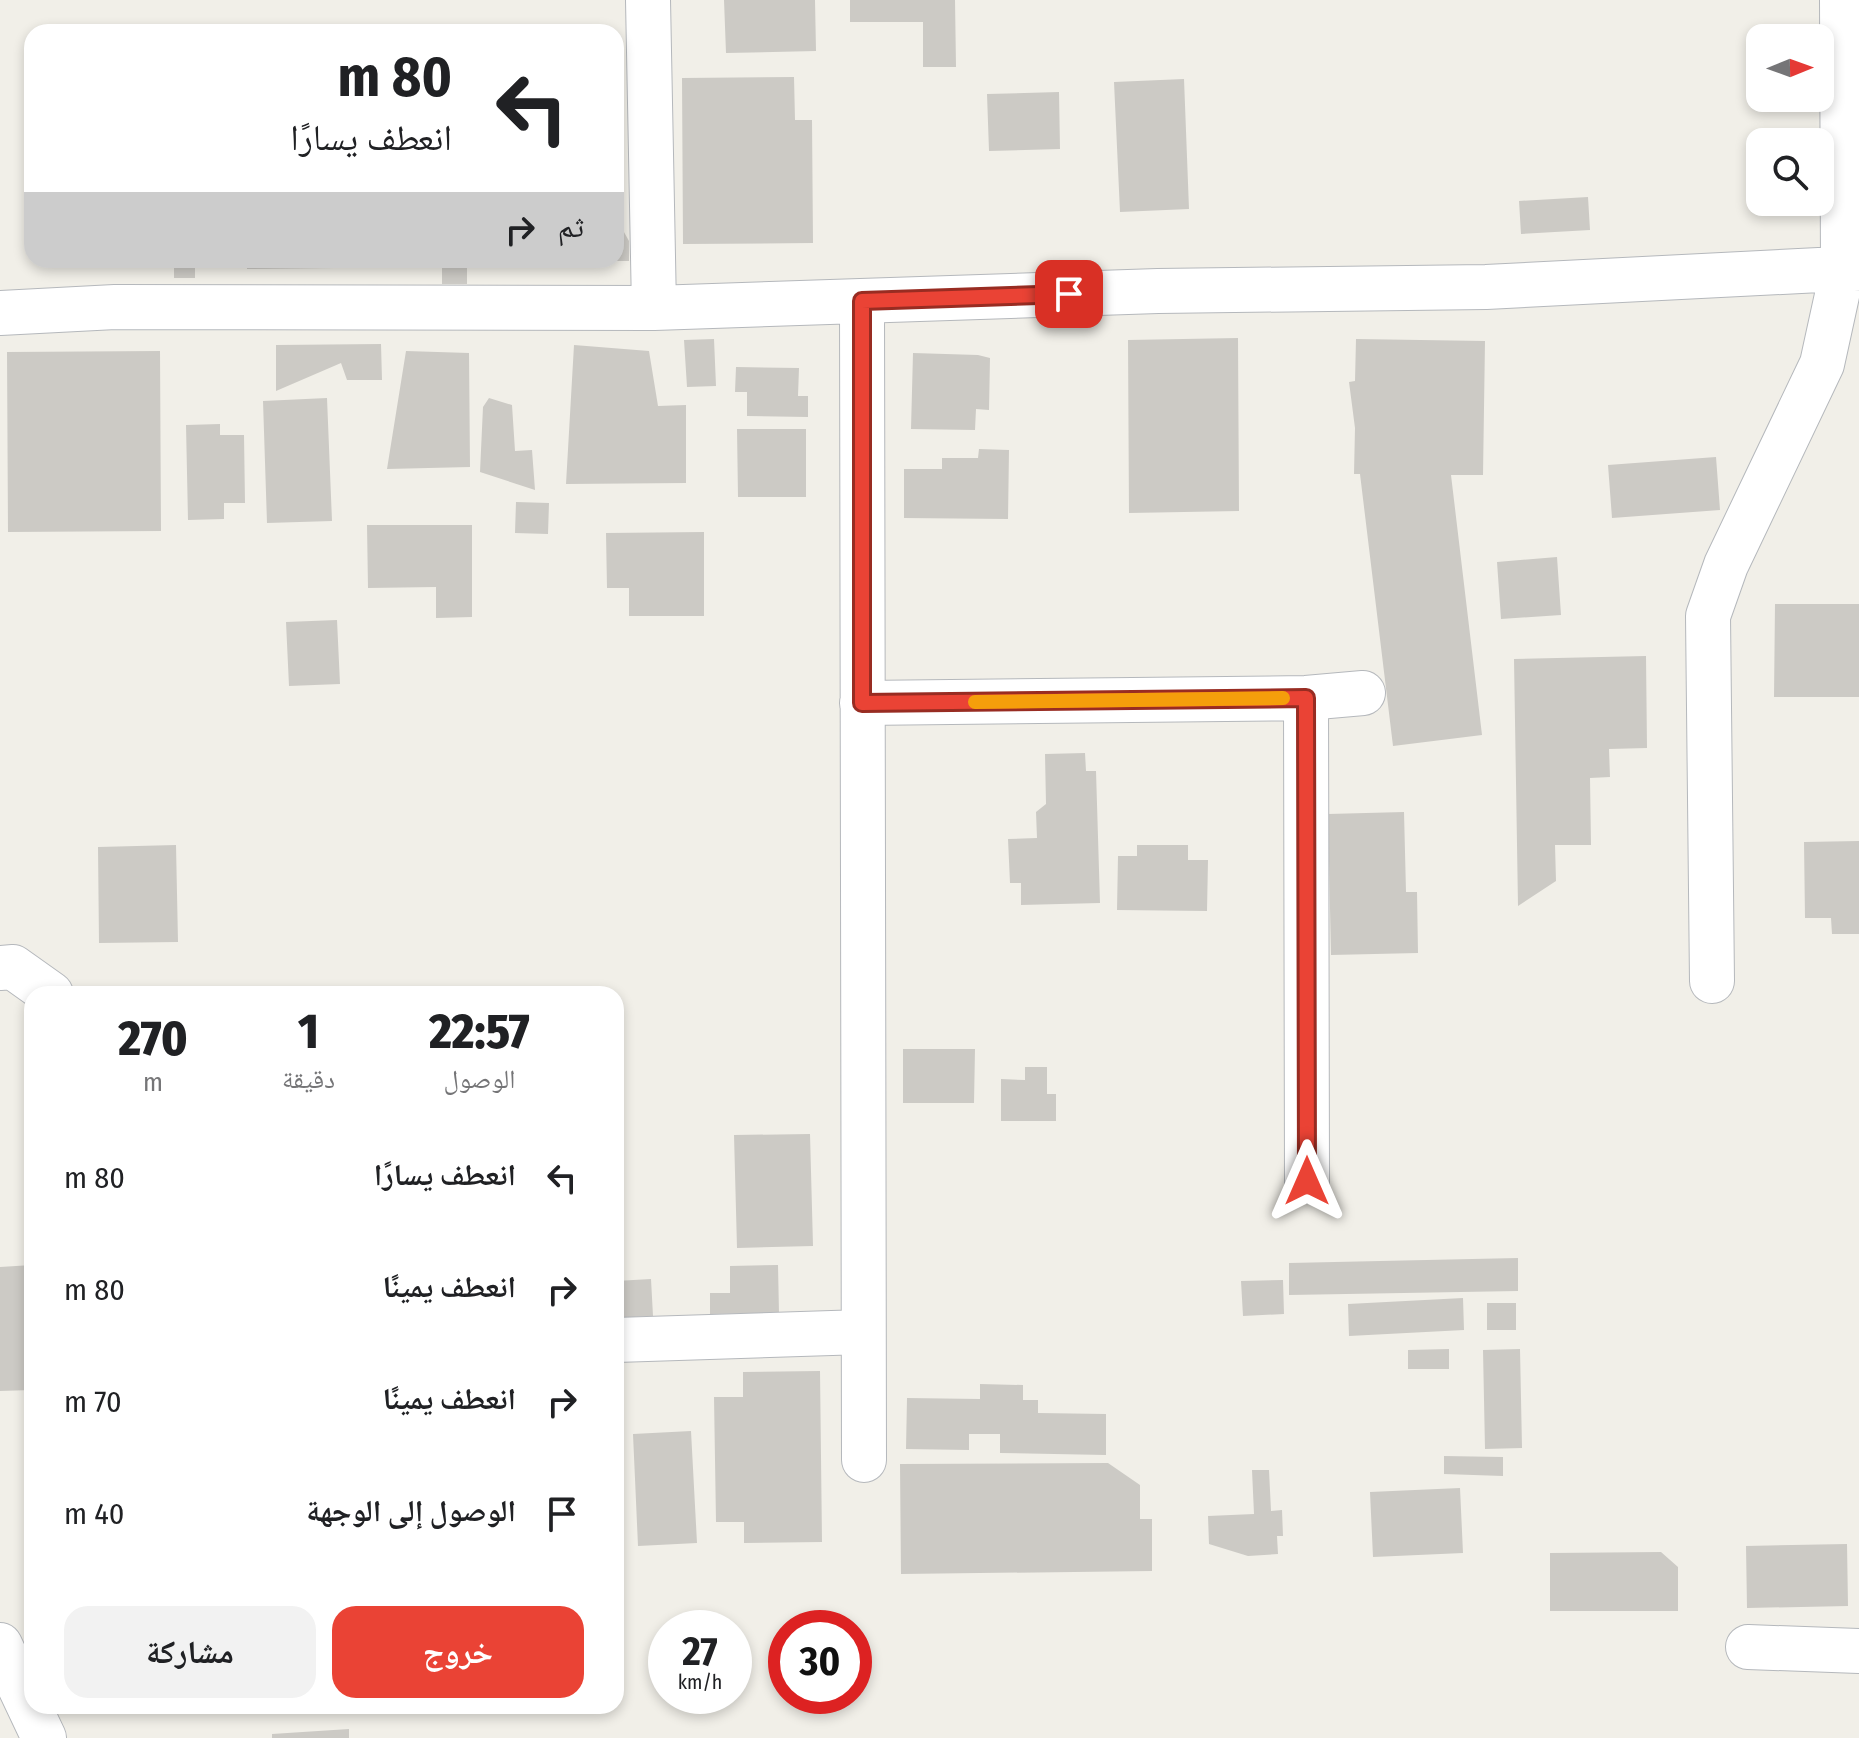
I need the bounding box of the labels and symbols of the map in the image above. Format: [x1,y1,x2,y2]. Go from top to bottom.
north arrow [1746,24,1834,112]
pin [1035,260,1103,328]
position arrow [1265,1139,1349,1223]
speed limit sign: 30 [768,1610,872,1714]

